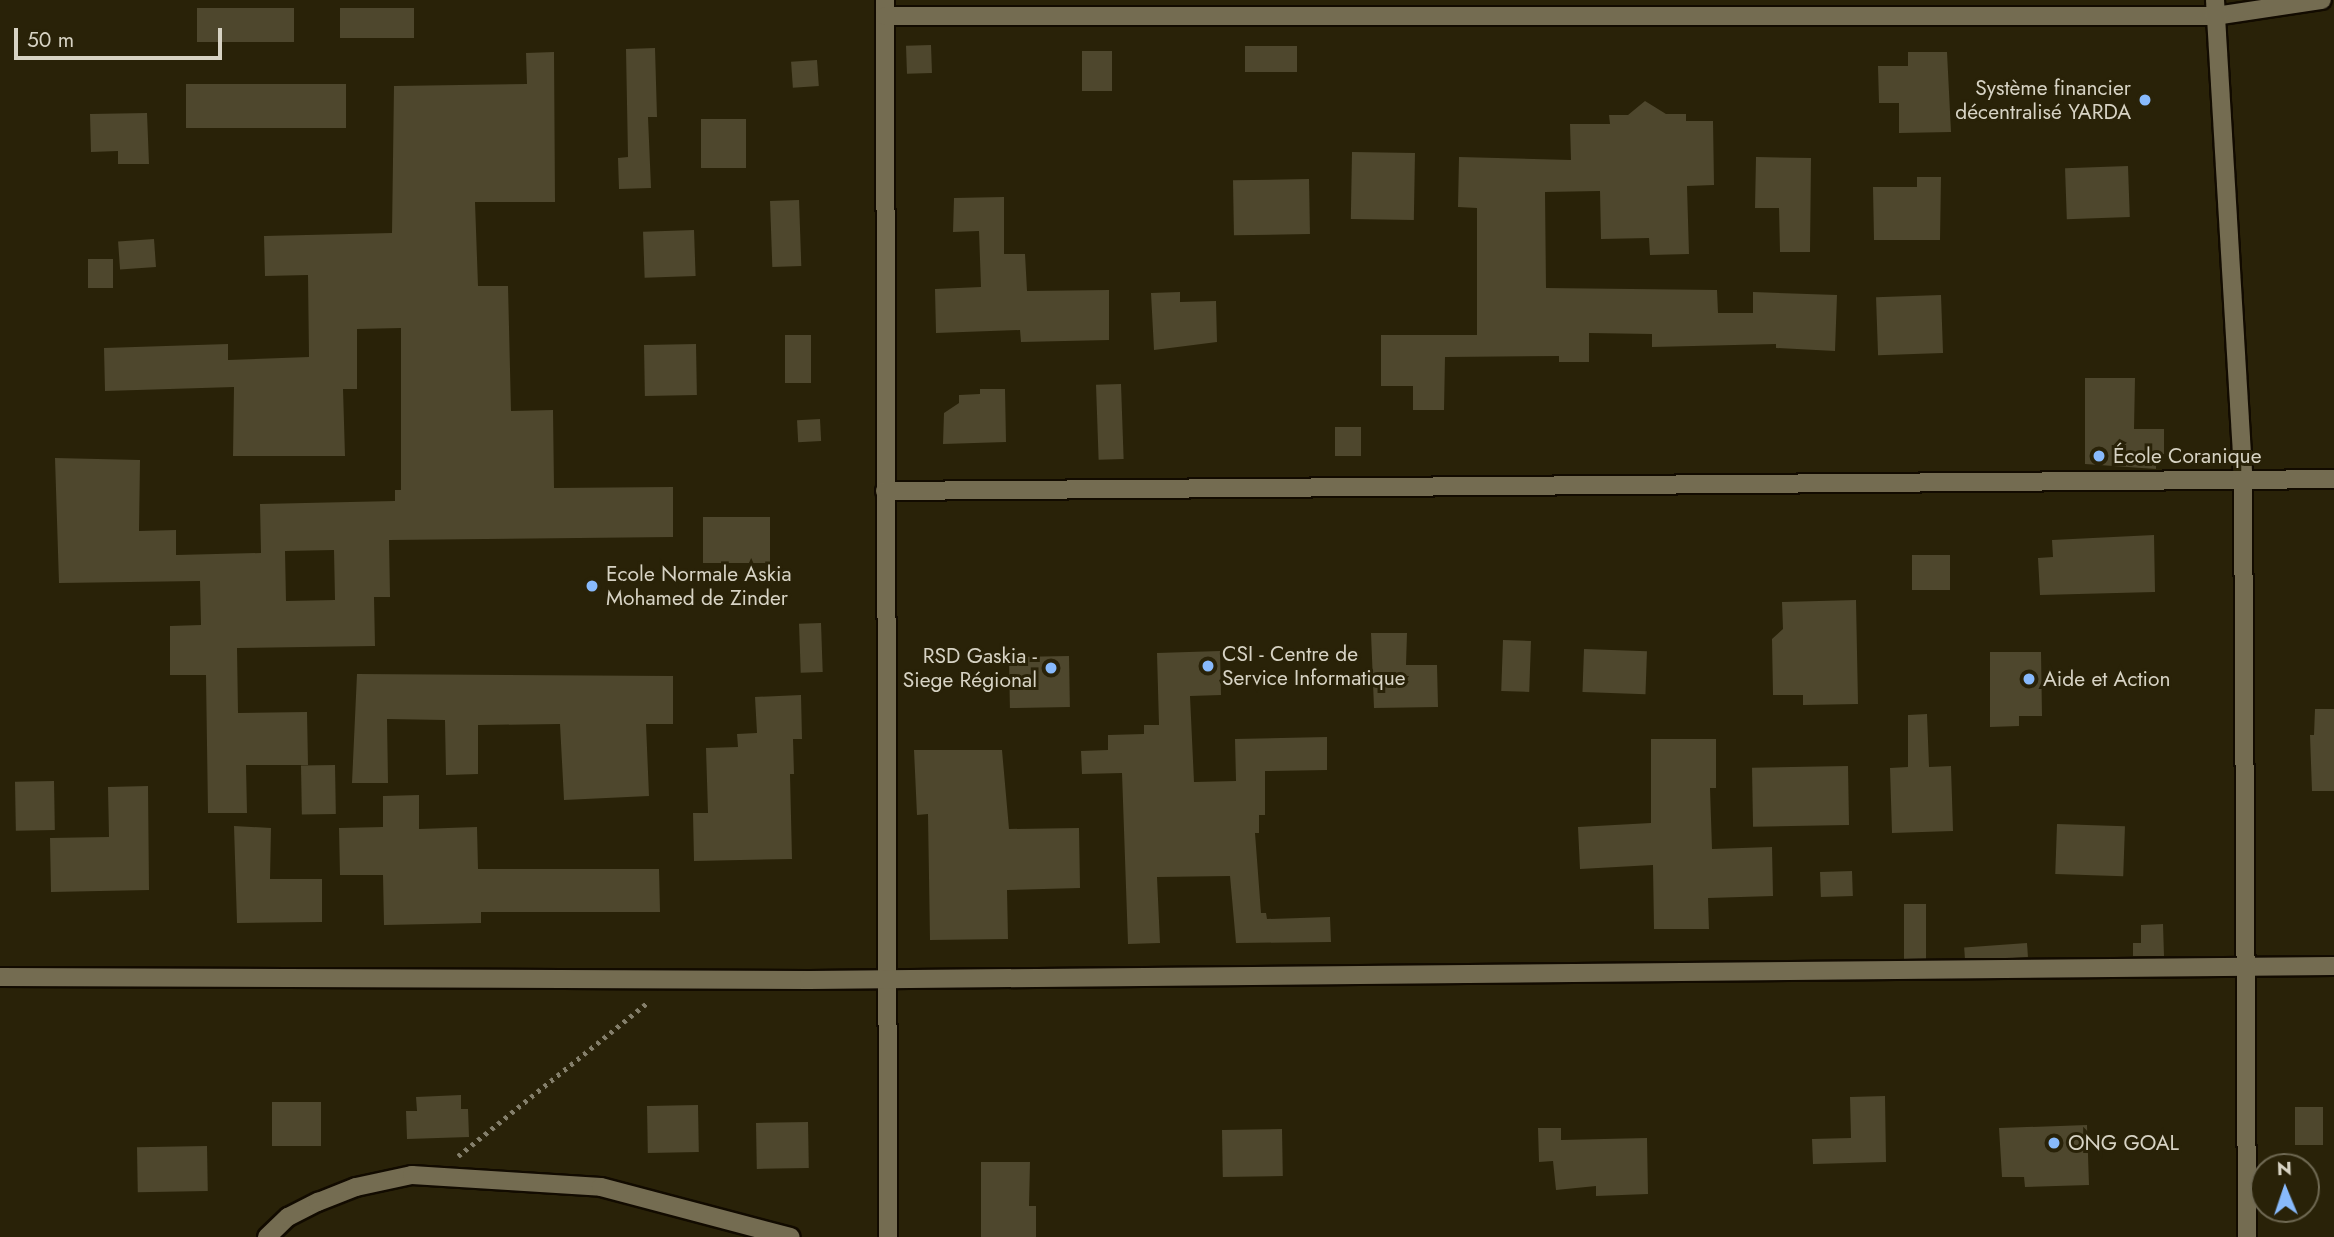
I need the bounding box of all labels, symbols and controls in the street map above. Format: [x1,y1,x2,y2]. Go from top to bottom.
scale bar [18,14,226,58]
text: 50 m [27,25,74,55]
place label: Système financier décentralisé YARDA [1955,75,2131,125]
marker: Système financier décentralisé YARDA [2137,92,2153,108]
place label: École Coranique [2113,443,2261,469]
marker: École Coranique [2091,448,2107,464]
place label: Ecole Normale Askia Mohamed de Zinder [606,561,791,611]
marker: Ecole Normale Askia Mohamed de Zinder [584,578,600,594]
place label: CSI - Centre de Service Informatique [1222,641,1406,691]
place label: RSD Gaskia - Siege Régional [903,643,1037,693]
marker: CSI - Centre de Service Informatique [1200,658,1216,674]
marker: RSD Gaskia - Siege Régional [1043,660,1059,676]
place label: Aide et Action [2043,666,2170,692]
marker: Aide et Action [2021,671,2037,687]
place label: ONG GOAL [2068,1130,2179,1156]
marker: ONG GOAL [2046,1135,2062,1151]
north arrow [2250,1153,2320,1223]
text: N [2276,1155,2292,1182]

